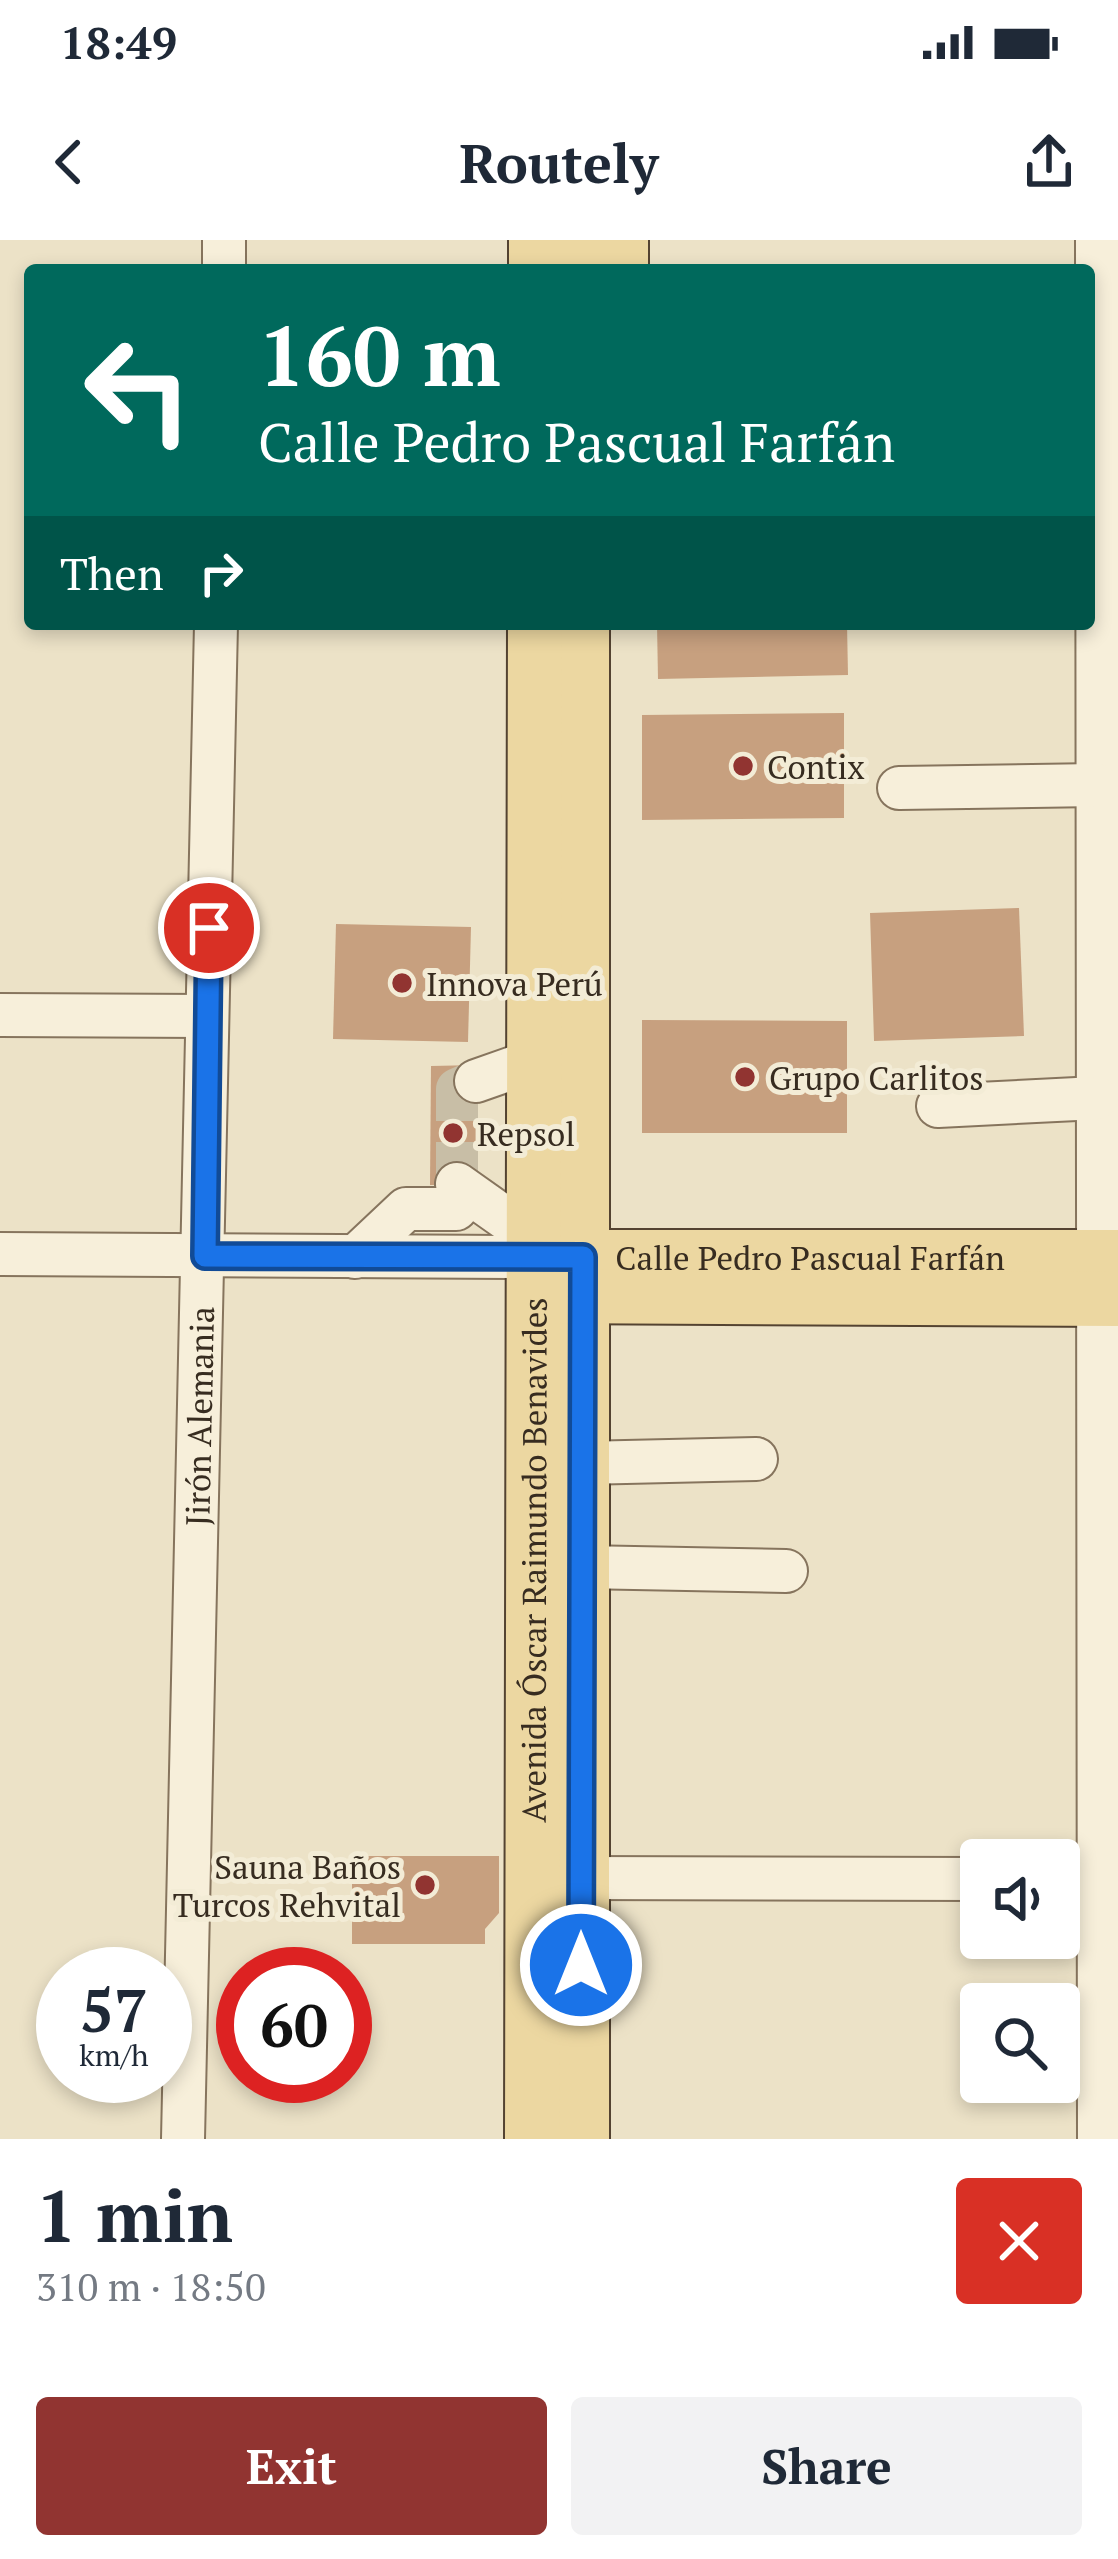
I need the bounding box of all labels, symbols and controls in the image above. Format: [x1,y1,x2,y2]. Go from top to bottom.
text: 18:49 [60,12,177,72]
text: Routely [460,127,659,198]
icon: back [36,129,102,195]
icon: share [1016,129,1082,195]
text: 160 m [258,299,501,410]
icon: left [60,312,216,468]
text: Calle Pedro Pascual Farfán [258,406,895,477]
icon: right [188,540,254,606]
text: Then [60,543,164,603]
place label: Contix [767,745,865,788]
marker: Contix [730,753,756,779]
pin [158,877,260,979]
icon: arrive [176,895,242,961]
place label: Innova Perú [426,962,603,1005]
marker: Innova Perú [389,970,415,996]
place label: Grupo Carlitos [769,1056,984,1099]
marker: Grupo Carlitos [732,1064,758,1090]
place label: Repsol [477,1112,575,1155]
marker: Repsol [440,1120,466,1146]
street label: Calle Pedro Pascual Farfán [615,1236,1005,1279]
street label: Avenida Óscar Raimundo Benavides [511,1297,555,1823]
street label: Jirón Alemania [175,1306,223,1526]
map controls [960,1839,1080,2103]
button: sound [960,1839,1080,1959]
place label: Sauna Baños Turcos Rehvital [173,1845,401,1926]
marker: Sauna Baños Turcos Rehvital [412,1872,438,1898]
position arrow [518,1902,644,2028]
speed limit sign: 60 [216,1947,372,2103]
text: 57 [80,1970,148,2049]
button: search [960,1983,1080,2103]
text: km/h [79,2035,149,2075]
text: 1 min [36,2167,233,2263]
button: close [956,2178,1082,2304]
text: 310 m · 18:50 [36,2260,266,2312]
button: Exit [36,2397,547,2535]
button: Share [571,2397,1082,2535]

